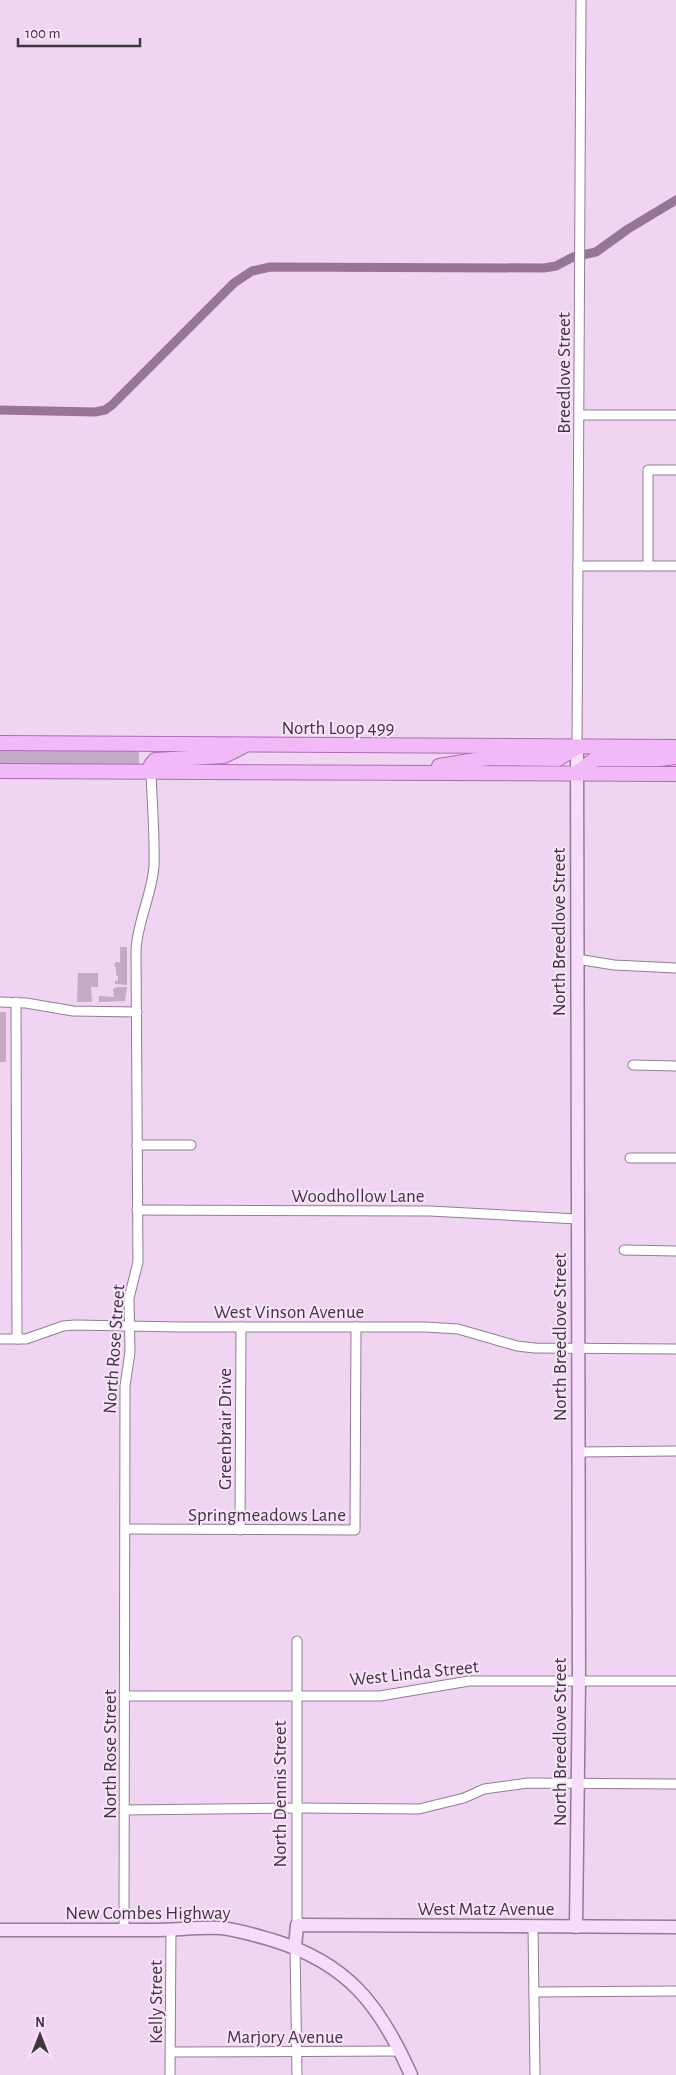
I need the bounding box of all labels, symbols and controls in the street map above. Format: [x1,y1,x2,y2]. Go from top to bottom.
scale bar [18,15,140,47]
text: 100 m [25,26,60,41]
street label: Breedlove Street [555,312,574,434]
street label: North Loop 499 [281,719,395,738]
street label: North Breedlove Street [550,848,569,1016]
street label: Woodhollow Lane [291,1187,425,1206]
street label: North Breedlove Street [551,1253,570,1421]
street label: North Rose Street [100,1284,129,1415]
street label: West Vinson Avenue [214,1303,364,1322]
street label: Greenbrair Drive [216,1368,235,1490]
street label: Springmeadows Lane [188,1506,346,1525]
street label: West Linda Street [349,1657,480,1690]
street label: North Breedlove Street [551,1658,570,1826]
street label: North Rose Street [101,1689,120,1819]
street label: North Dennis Street [271,1721,290,1867]
street label: West Matz Avenue [417,1900,555,1919]
street label: New Combes Highway [65,1904,231,1923]
street label: Kelly Street [147,1960,166,2044]
north arrow [15,2010,65,2060]
text: N [35,2016,45,2030]
street label: Marjory Avenue [227,2028,343,2047]

